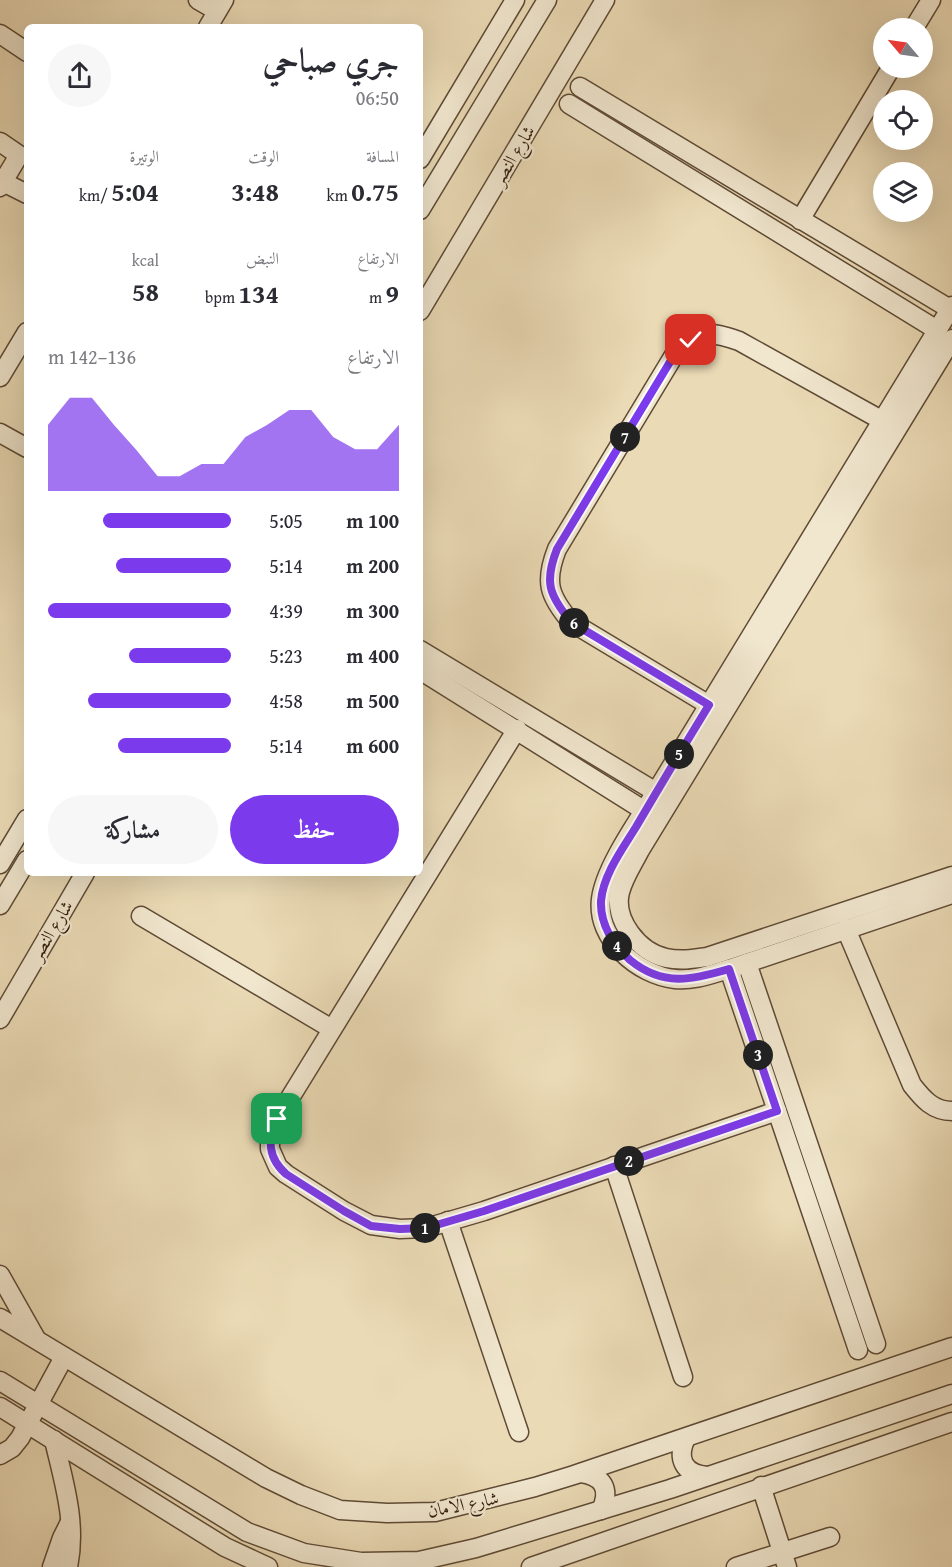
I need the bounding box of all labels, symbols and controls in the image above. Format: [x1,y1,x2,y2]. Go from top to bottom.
north arrow [873,18,933,78]
map controls [873,18,933,222]
text: جري صباحي [263,36,399,84]
button: share [48,44,111,107]
text: 06:50 [356,83,399,112]
button: locate [873,90,933,150]
street label: شارع النصر [483,120,543,193]
text: الوتيرة [129,144,159,168]
text: الوقت [248,144,279,168]
text: المسافة [366,144,399,168]
button: layers [873,162,933,222]
text: 5:04 [111,172,159,211]
text: 3:48 [231,172,279,211]
text: 0.75 [351,172,399,211]
text: /km [79,183,111,207]
text: km [327,183,351,207]
text: النبض [246,246,279,270]
text: الارتفاع [357,246,399,270]
text: kcal [132,248,159,272]
text: 58 [132,272,159,311]
text: 134 [239,274,279,313]
text: 9 [386,274,399,313]
text: bpm [205,285,239,309]
text: m [369,285,386,309]
pin [665,314,716,365]
icon: check [674,323,707,356]
text: 136–142 m [48,342,136,371]
text: الارتفاع [347,342,399,371]
pin: 7 [610,422,640,452]
text: 7 [621,425,629,449]
text: 5:05 [269,506,303,535]
text: 100 m [346,506,399,535]
text: 5:14 [269,551,303,580]
text: 200 m [346,551,399,580]
text: 4:39 [269,596,303,625]
text: 300 m [346,596,399,625]
pin: 6 [559,608,589,638]
text: 6 [570,611,578,635]
text: 5:23 [269,641,303,670]
text: 400 m [346,641,399,670]
text: 4:58 [269,686,303,715]
text: 500 m [346,686,399,715]
text: 5:14 [269,731,303,760]
text: 600 m [346,731,399,760]
pin: 5 [664,739,694,769]
text: 5 [675,742,683,766]
button: مشاركة [48,795,218,864]
button: حفظ [230,795,399,864]
street label: شارع النصر [21,895,81,968]
pin: 4 [602,931,632,961]
text: 4 [613,934,621,958]
pin: 3 [743,1040,773,1070]
text: 3 [754,1043,762,1067]
pin [251,1093,302,1144]
icon: arrive [260,1102,293,1135]
pin: 2 [614,1146,644,1176]
text: 2 [625,1149,633,1173]
pin: 1 [410,1213,440,1243]
text: 1 [421,1216,429,1240]
street label: شارع الامان [425,1484,501,1526]

